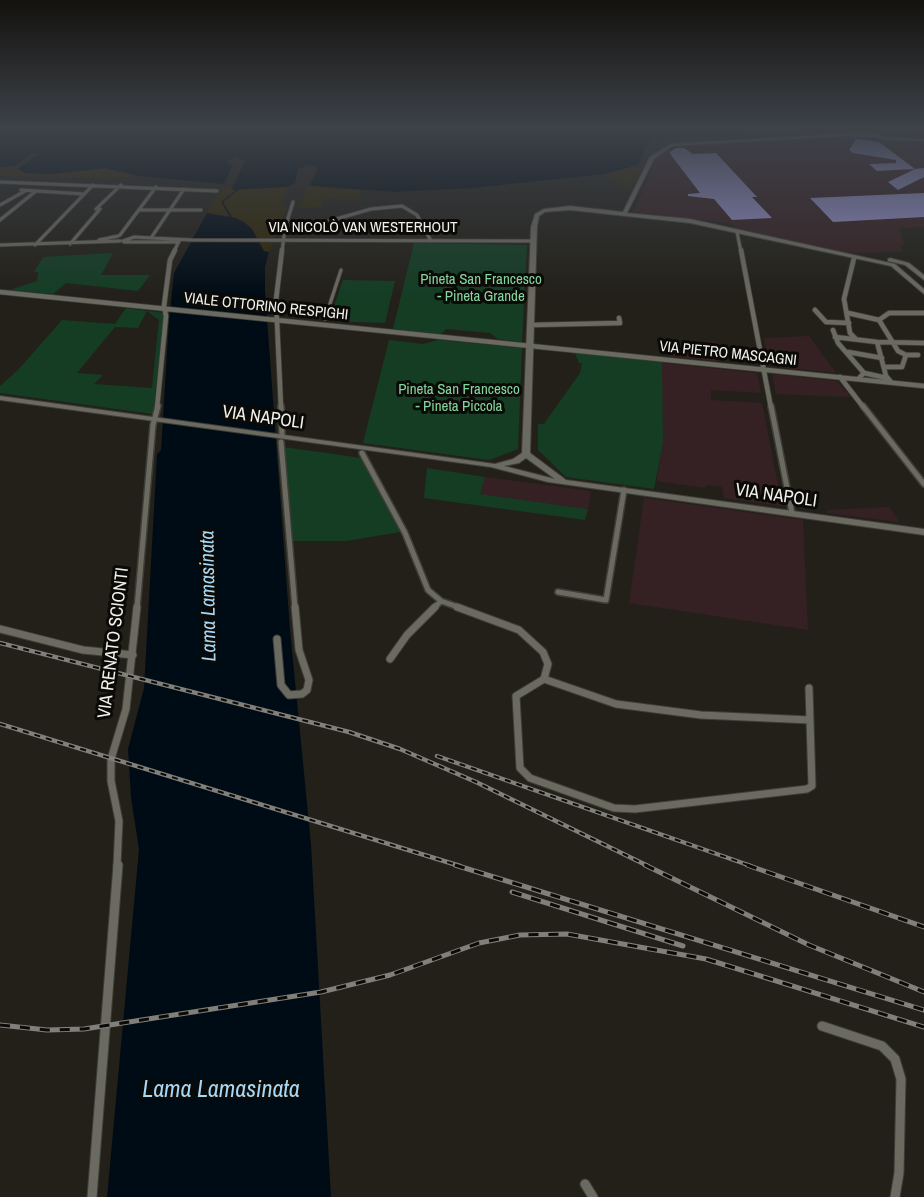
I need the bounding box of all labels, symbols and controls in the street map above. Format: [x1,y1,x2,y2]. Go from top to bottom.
street label: VIA NICOLÒ VAN WESTERHOUT [268,219,458,237]
park label: Pineta San Francesco - Pineta Grande [420,271,542,306]
street label: VIALE OTTORINO RESPIGHI [183,289,349,325]
street label: VIA PIETRO MASCAGNI [658,338,798,370]
park label: Pineta San Francesco - Pineta Piccola [398,381,520,416]
street label: VIA NAPOLI [221,402,305,434]
street label: VIA NAPOLI [734,480,818,512]
water label: Lama Lamasinata [196,530,222,662]
street label: VIA RENATO SCIONTI [94,566,134,720]
water label: Lama Lamasinata [142,1077,300,1105]

